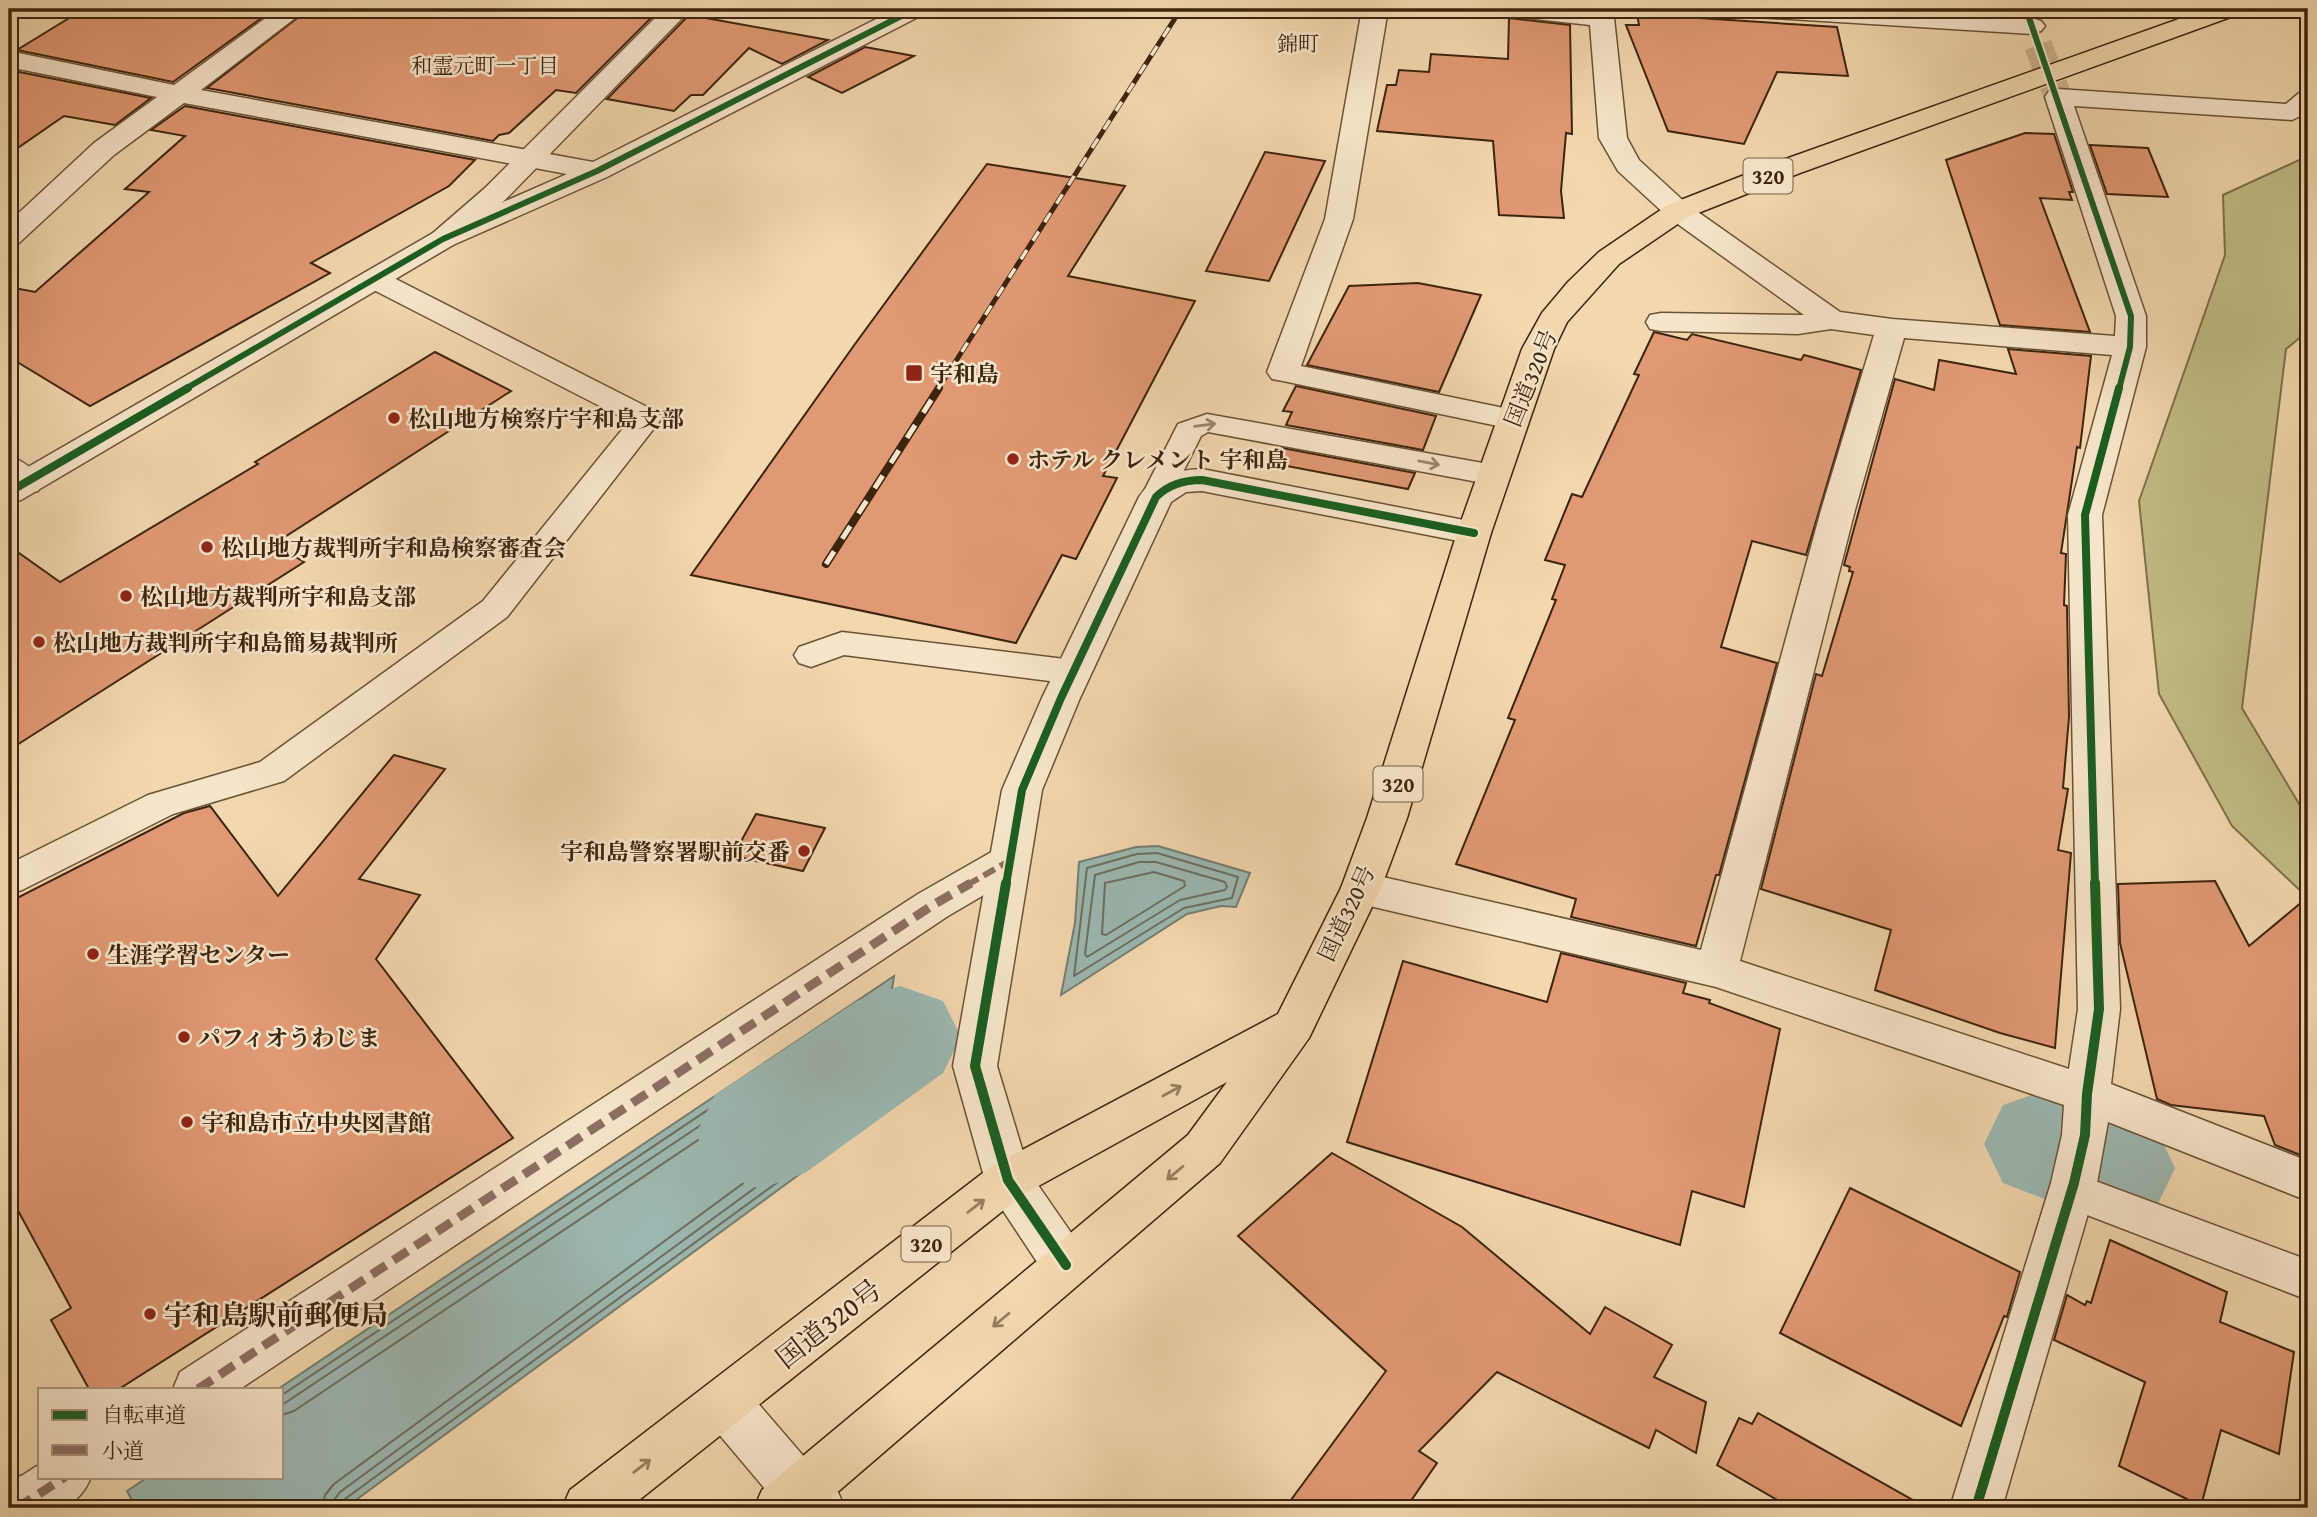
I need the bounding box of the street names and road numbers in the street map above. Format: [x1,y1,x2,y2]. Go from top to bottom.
road number: 320 [1744,158,1792,194]
street label: 国道320号 [1496,324,1564,432]
road number: 320 [1374,766,1422,802]
street label: 国道320号 [1309,860,1383,966]
road number: 320 [902,1226,950,1262]
street label: 国道320号 [766,1269,890,1377]

